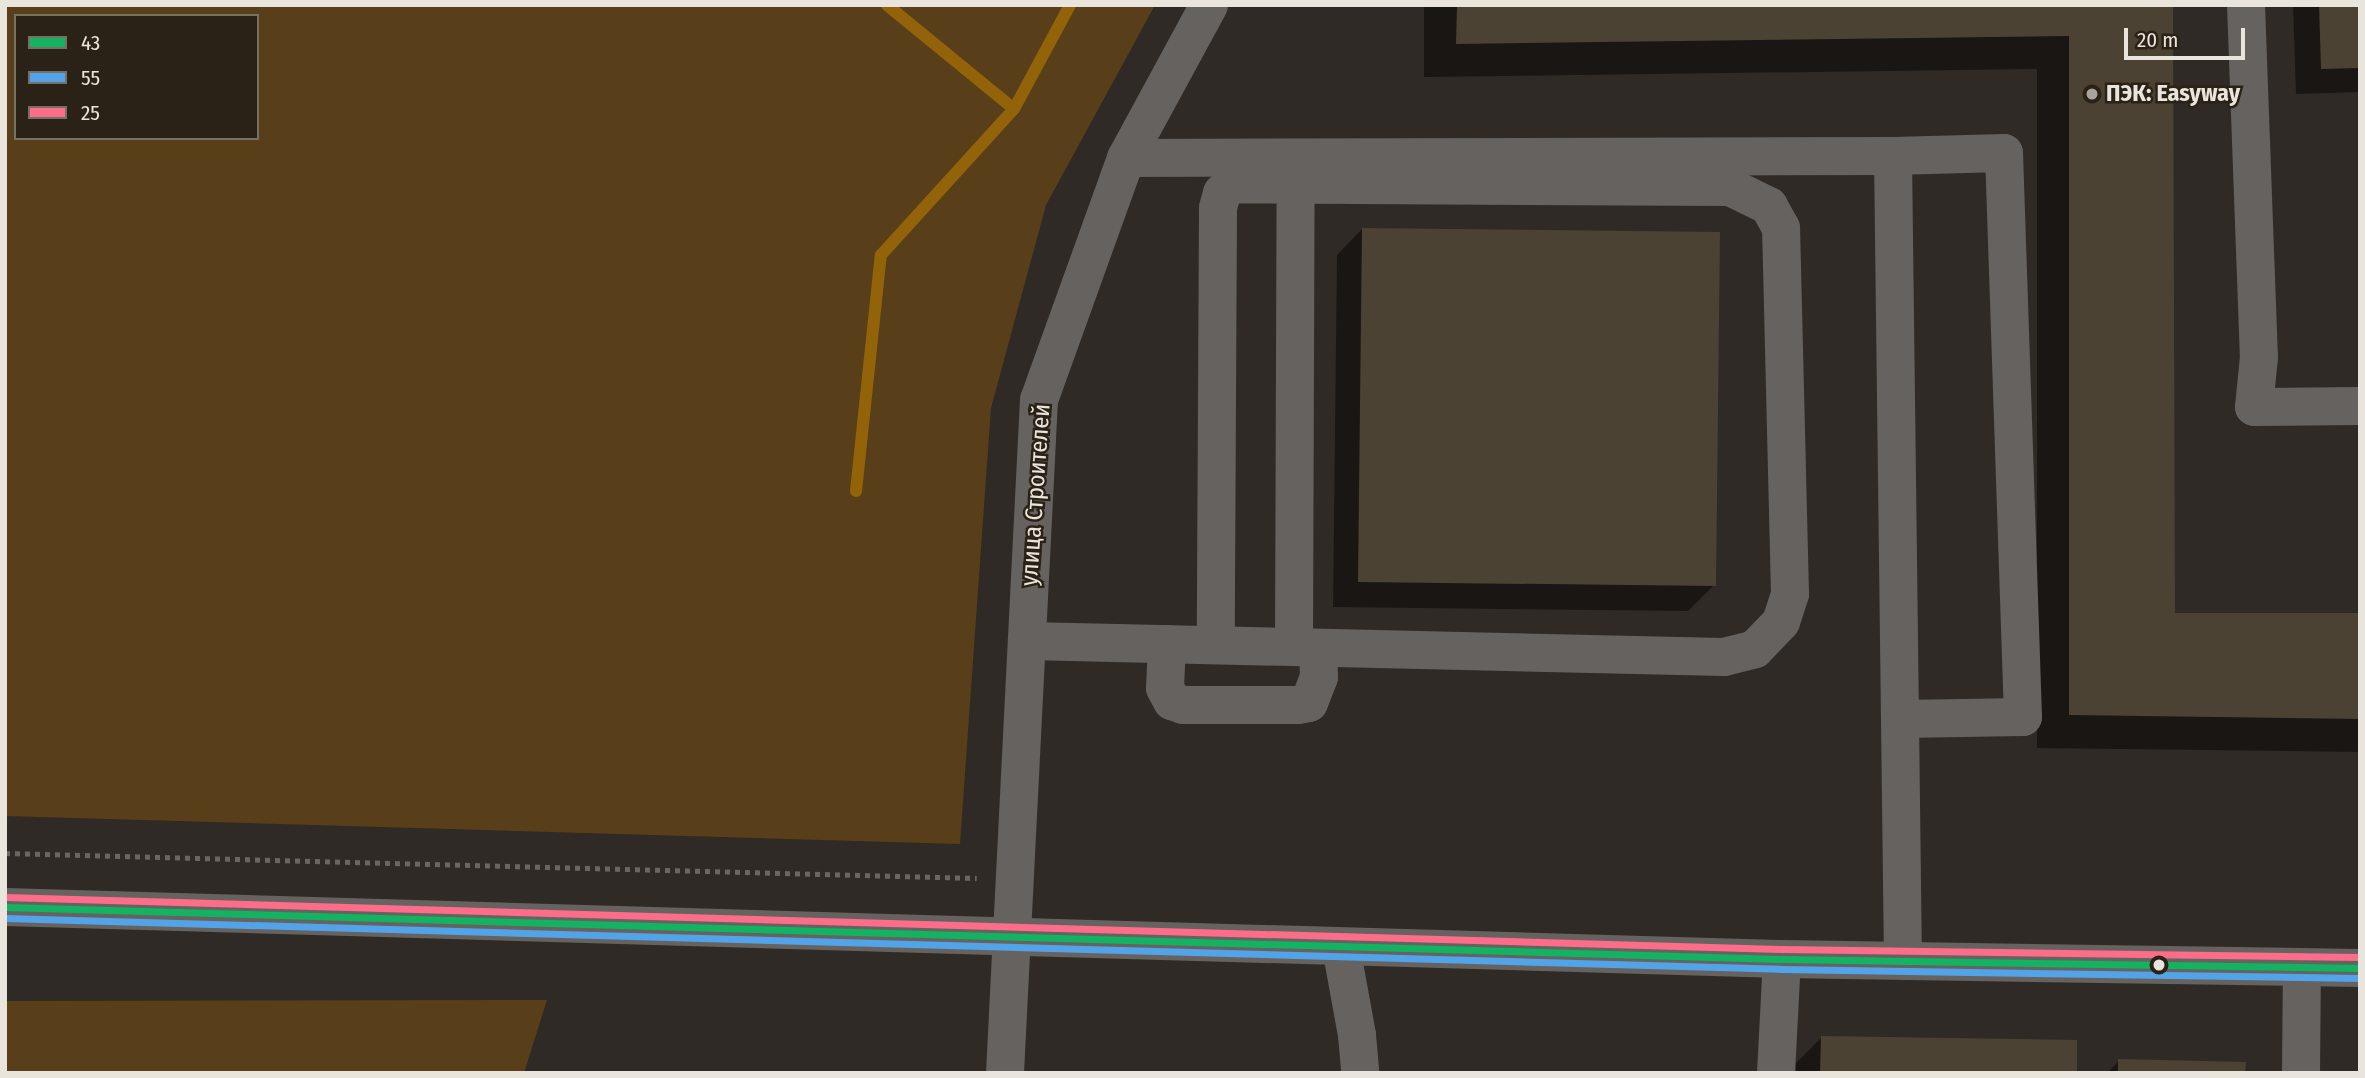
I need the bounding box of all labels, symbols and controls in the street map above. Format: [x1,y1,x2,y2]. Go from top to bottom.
legend [14,14,259,140]
scale bar [2127,14,2248,58]
text: 20 m [2137,27,2178,53]
text: 43 [81,30,100,56]
text: 55 [81,65,100,91]
place label: ПЭК: Easyway [2106,80,2240,108]
marker: ПЭК: Easyway [2084,86,2100,102]
text: 25 [81,100,100,126]
street label: улица Строителей [1015,403,1057,587]
unlabelled marker [2152,958,2166,972]

